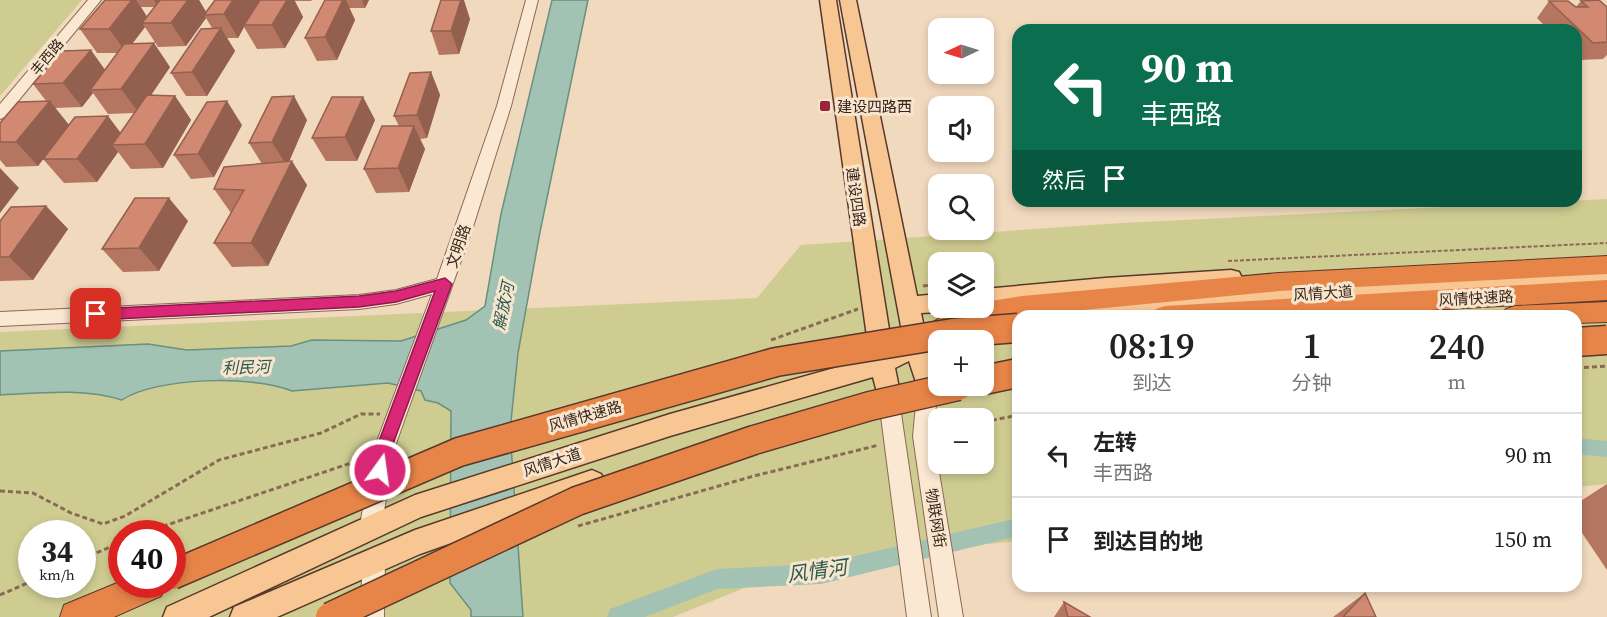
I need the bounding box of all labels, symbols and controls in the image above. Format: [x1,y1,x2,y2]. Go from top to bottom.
north arrow [928,18,994,84]
map controls [928,18,994,474]
street label: 丰西路 [26,34,68,80]
text: 90 m [1141,38,1234,96]
icon: left [1042,48,1120,126]
place label: 建设四路西 [837,96,912,117]
button: sound [928,96,994,162]
text: 丰西路 [1141,96,1222,133]
marker: 建设四路西 [818,99,832,113]
icon: arrive [1098,162,1131,195]
text: 然后 [1042,165,1086,195]
street label: 建设四路 [841,166,871,228]
button: search [928,174,994,240]
street label: 文明路 [441,221,475,271]
button: layers [928,252,994,318]
water label: 解放河 [487,277,519,332]
street label: 风情大道 [1292,280,1354,306]
street label: 风情快速路 [1438,286,1514,310]
pin [70,288,121,339]
icon: arrive [79,297,112,330]
text: 08:19 [1109,321,1195,370]
text: 1 [1302,321,1321,370]
text: 240 [1429,322,1485,371]
button: + [928,330,994,396]
water label: 利民河 [222,355,273,379]
text: m [1448,368,1466,396]
text: 到达 [1132,369,1172,397]
text: 分钟 [1292,369,1332,397]
street label: 风情快速路 [546,396,624,436]
button: − [928,408,994,474]
text: 左转 [1093,427,1137,457]
position arrow [348,438,412,502]
icon: left [1042,439,1075,472]
text: 90 m [1505,440,1552,470]
street label: 风情大道 [520,443,584,481]
text: 丰西路 [1093,459,1153,487]
street label: 物联网街 [921,487,951,549]
speed limit sign: 40 [108,520,186,598]
icon: arrive [1042,523,1075,556]
text: 150 m [1494,524,1552,554]
text: 到达目的地 [1093,526,1203,556]
text: 34 [41,531,73,572]
water label: 风情河 [785,552,853,589]
text: km/h [39,564,75,585]

